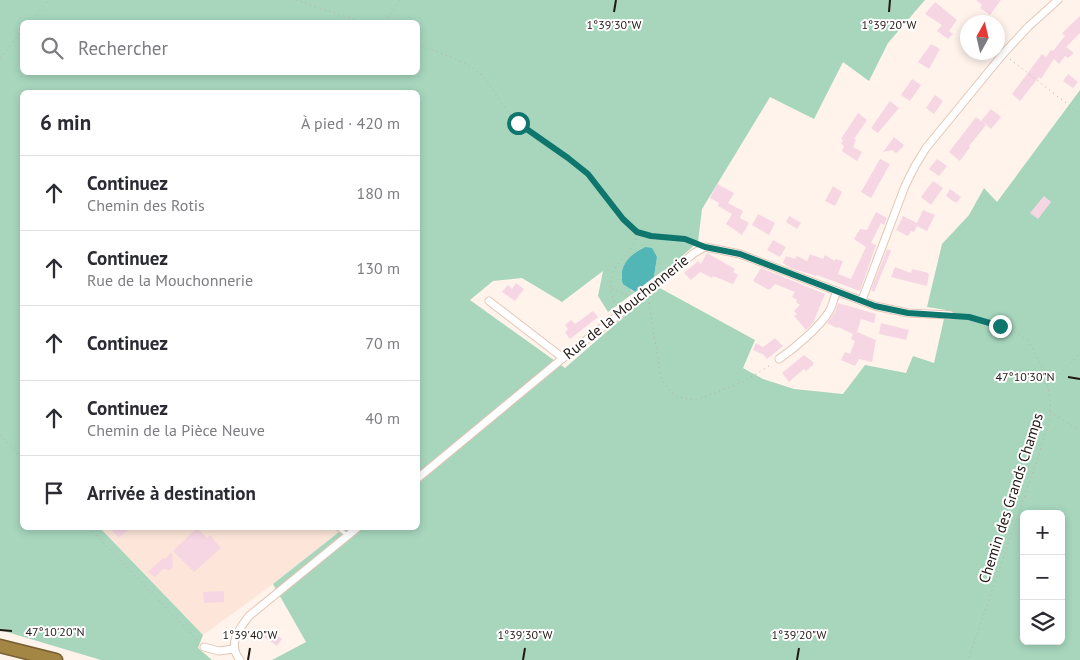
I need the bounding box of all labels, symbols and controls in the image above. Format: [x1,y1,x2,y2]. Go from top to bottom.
north arrow [960,15,1005,60]
text: 1°39'30"W [587,17,641,32]
text: 1°39'20"W [862,17,916,32]
search box [20,20,420,75]
icon: search [38,34,66,62]
text: Rechercher [78,36,168,60]
text: 6 min [40,109,91,136]
route start [507,112,530,135]
text: À pied · 420 m [301,113,400,133]
text: Continuez [87,171,168,195]
icon: ahead [40,179,68,207]
text: 180 m [357,183,400,203]
text: Chemin des Rotis [87,195,205,215]
text: Continuez [87,246,168,270]
street label: Rue de la Mouchonnerie [559,250,692,363]
icon: ahead [40,254,68,282]
text: 130 m [357,258,400,278]
text: Rue de la Mouchonnerie [87,270,253,290]
route end [989,315,1012,338]
icon: ahead [40,329,68,357]
text: Continuez [87,331,168,355]
text: 70 m [365,333,400,353]
text: 47°10'30"N [995,369,1055,384]
text: Continuez [87,396,168,420]
icon: ahead [40,404,68,432]
text: 40 m [365,408,400,428]
street label: Chemin des Grands Champs [974,410,1047,585]
text: Chemin de la Pièce Neuve [87,420,265,440]
icon: arrive [40,479,68,507]
text: Arrivée à destination [87,481,256,505]
map controls [1020,510,1065,645]
button: + [1020,510,1065,555]
button: − [1020,555,1065,600]
button: layers [1020,600,1065,645]
text: 47°10'20"N [25,624,85,639]
text: 1°39'40"W [223,627,277,642]
text: 1°39'30"W [498,627,552,642]
text: 1°39'20"W [772,627,826,642]

